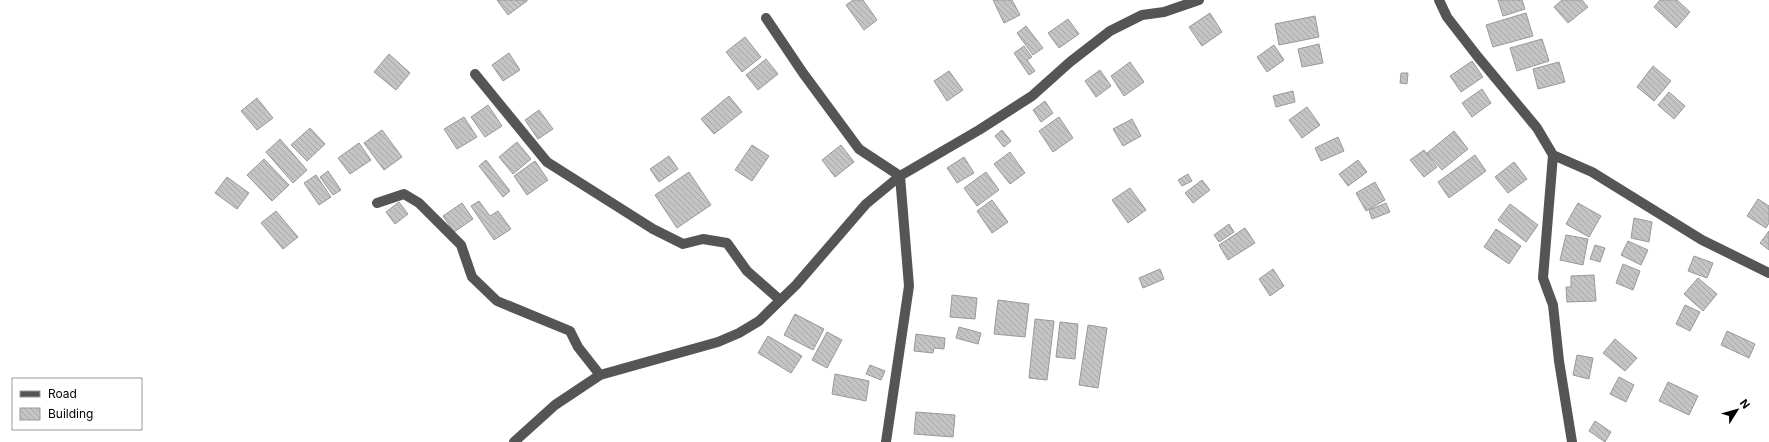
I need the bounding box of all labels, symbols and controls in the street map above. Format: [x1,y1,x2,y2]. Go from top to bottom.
legend [12,378,142,430]
text: Road [48,386,77,401]
north arrow [1717,390,1757,430]
text: N [1737,396,1753,412]
text: Building [48,406,93,421]

